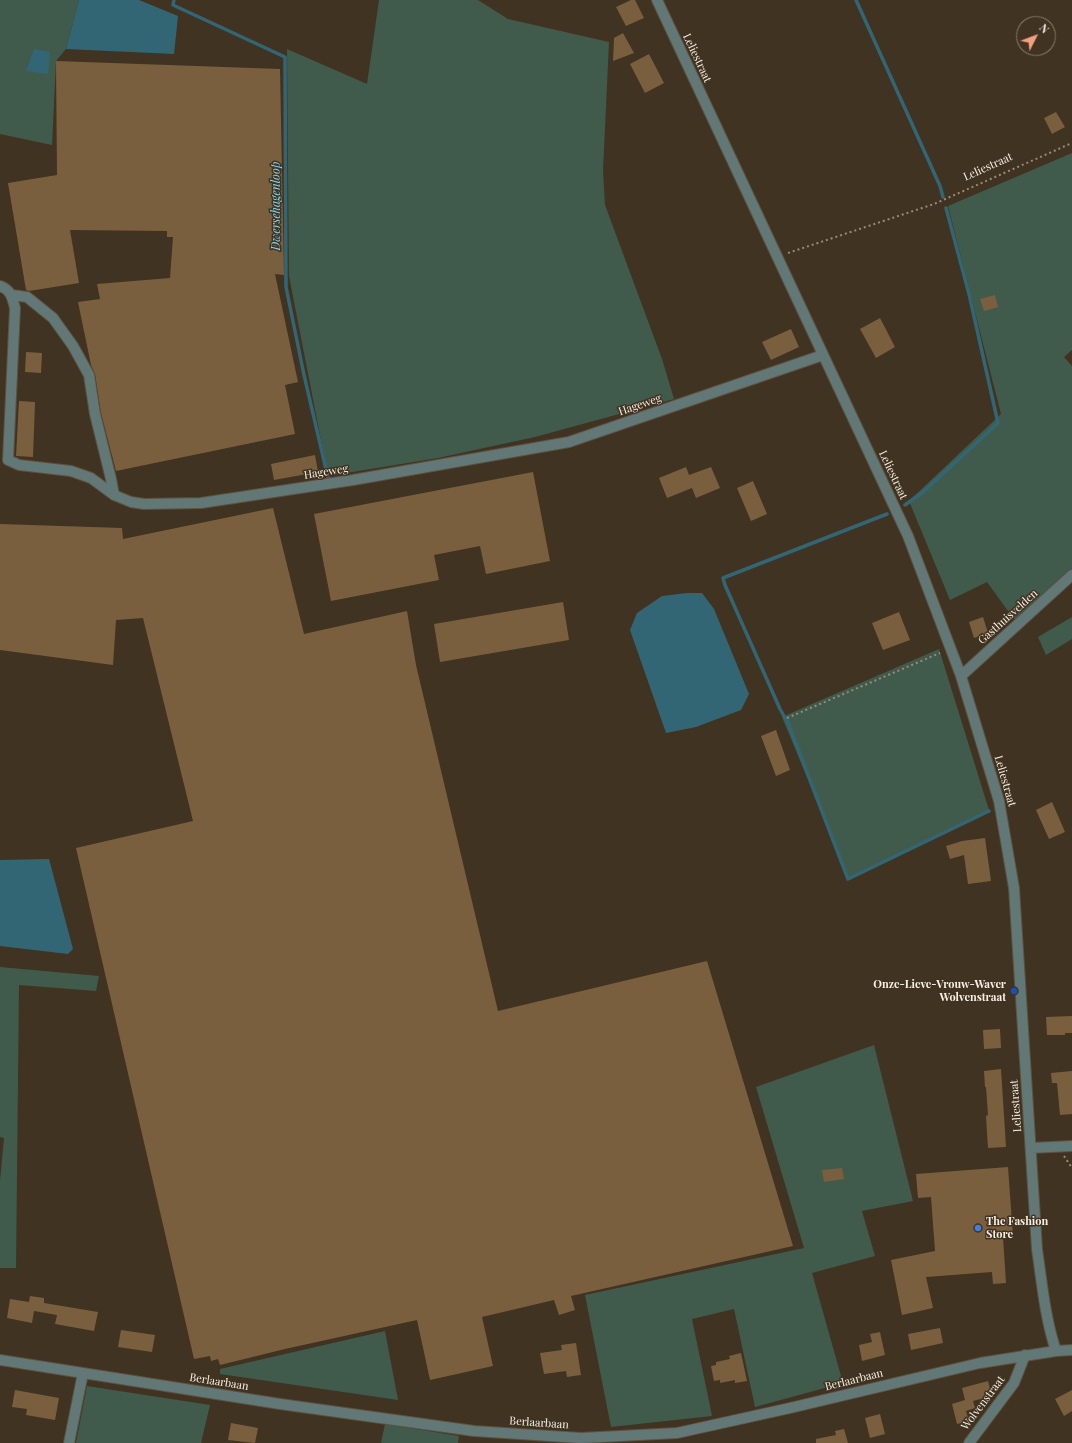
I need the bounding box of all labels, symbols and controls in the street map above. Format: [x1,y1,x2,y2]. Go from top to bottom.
north arrow [1016,16,1056,56]
text: N [1036,20,1053,36]
street label: Leliestraat [680,31,714,85]
street label: Leliestraat [961,150,1015,184]
water label: Dwersehagenloop [269,162,283,250]
street label: Hageweg [617,391,663,419]
street label: Leliestraat [876,448,910,502]
street label: Hageweg [303,462,349,482]
street label: Gasthuisvelden [976,587,1040,647]
street label: Leliestraat [991,754,1019,808]
place label: Onze-Lieve-Vrouw-Waver Wolvenstraat [873,978,1006,1004]
marker: Onze-Lieve-Vrouw-Waver Wolvenstraat [1009,986,1019,996]
street label: Leliestraat [1008,1079,1024,1133]
place label: The Fashion Store [986,1215,1048,1241]
marker: The Fashion Store [973,1223,983,1233]
street label: Berlaarbaan [823,1366,885,1394]
street label: Berlaarbaan [189,1371,249,1393]
street label: Wolvenstraat [958,1373,1008,1433]
street label: Berlaarbaan [509,1414,569,1432]

